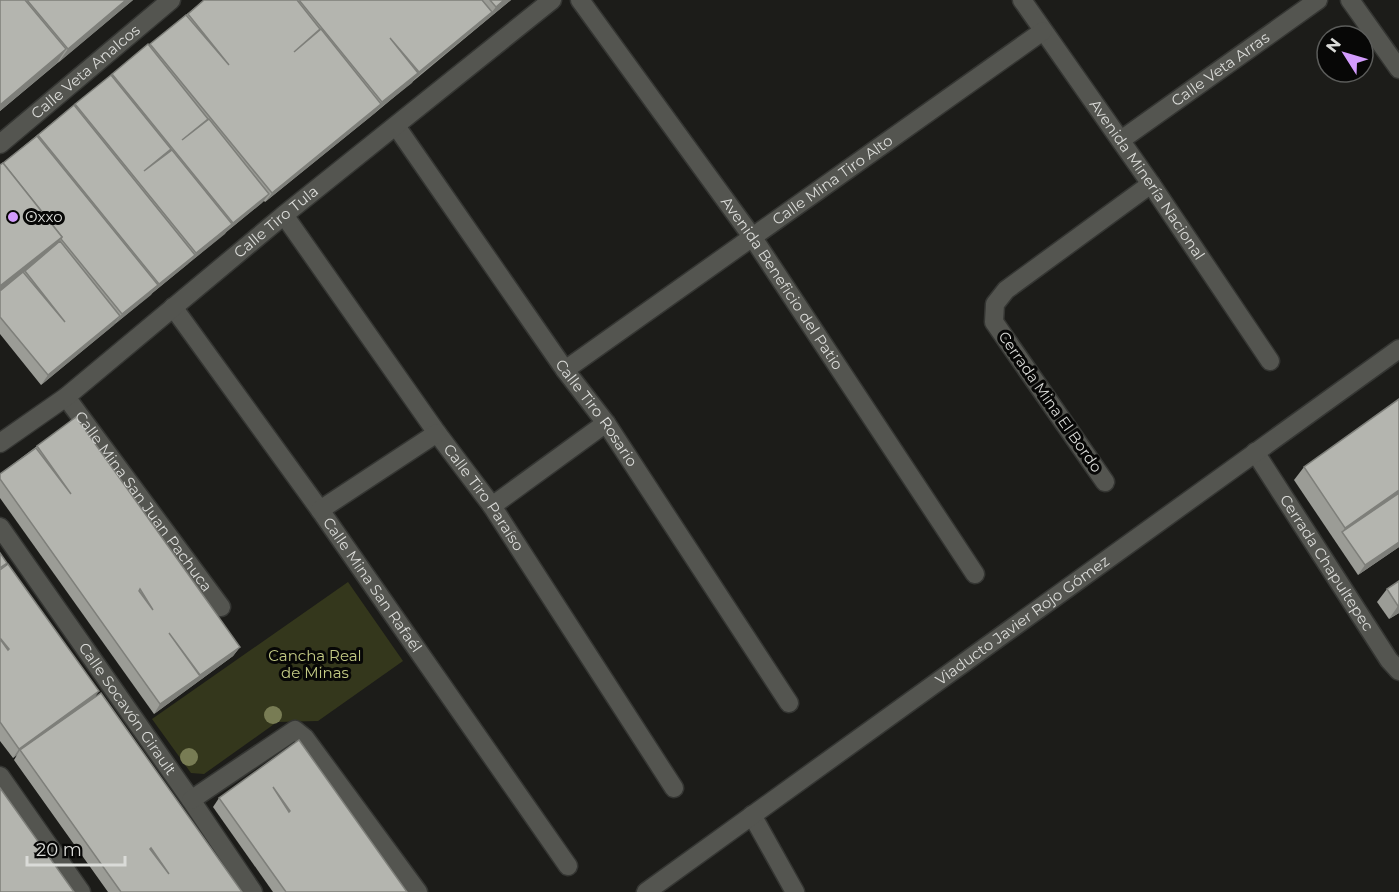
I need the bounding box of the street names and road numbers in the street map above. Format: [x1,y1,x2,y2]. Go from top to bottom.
street label: Calle Veta Analcos [27,20,144,123]
street label: Calle Veta Arras [1167,28,1273,110]
street label: Avenida Minería Nacional [1086,95,1209,263]
street label: Calle Mina Tiro Alto [768,131,896,229]
street label: Calle Tiro Tula [230,181,322,262]
street label: Avenida Beneficio del Patio [717,193,848,373]
street label: Cerrada Mina El Bordo [994,328,1106,476]
street label: Calle Tiro Rosario [551,355,642,470]
street label: Calle Mina San Juan Pachuca [71,407,217,595]
street label: Calle Tiro Paraíso [440,440,528,554]
street label: Cerrada Chapultepec [1276,491,1378,635]
street label: Calle Mina San Rafaél [319,513,426,656]
street label: Viaducto Javier Rojo Gómez [931,551,1113,689]
street label: Calle Socavón Girault [75,639,181,779]

